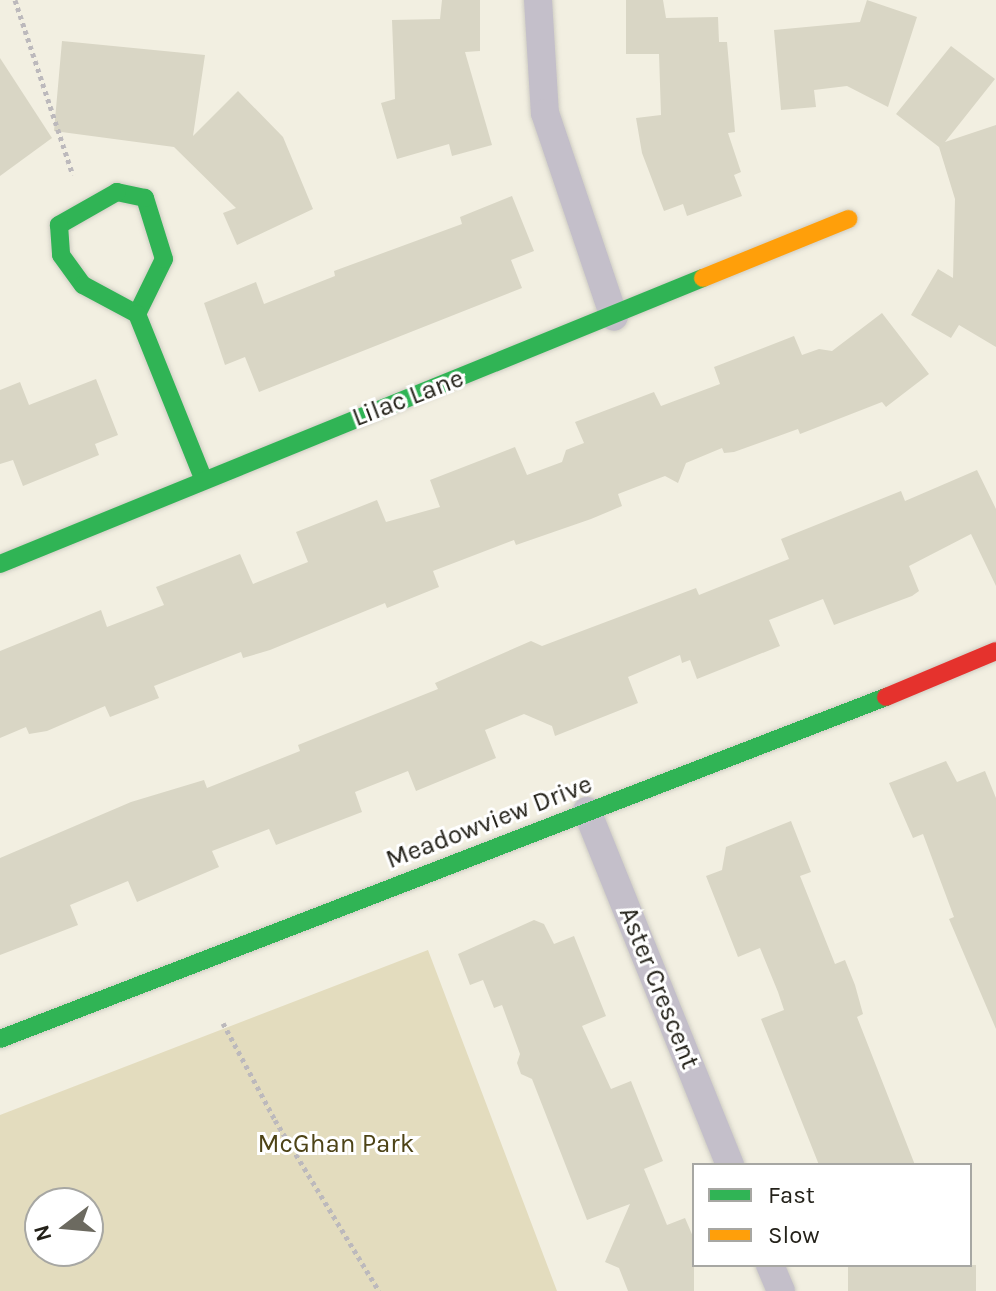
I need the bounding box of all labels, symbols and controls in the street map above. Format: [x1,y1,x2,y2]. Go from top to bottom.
street label: Lilac Lane [348,363,468,433]
street label: Meadowview Drive [382,768,596,876]
street label: Aster Crescent [612,902,706,1074]
park label: McGhan Park [258,1128,414,1160]
legend [692,1163,972,1267]
text: Fast [768,1181,815,1209]
north arrow [24,1187,104,1267]
text: Slow [768,1221,820,1249]
text: N [28,1222,58,1244]

